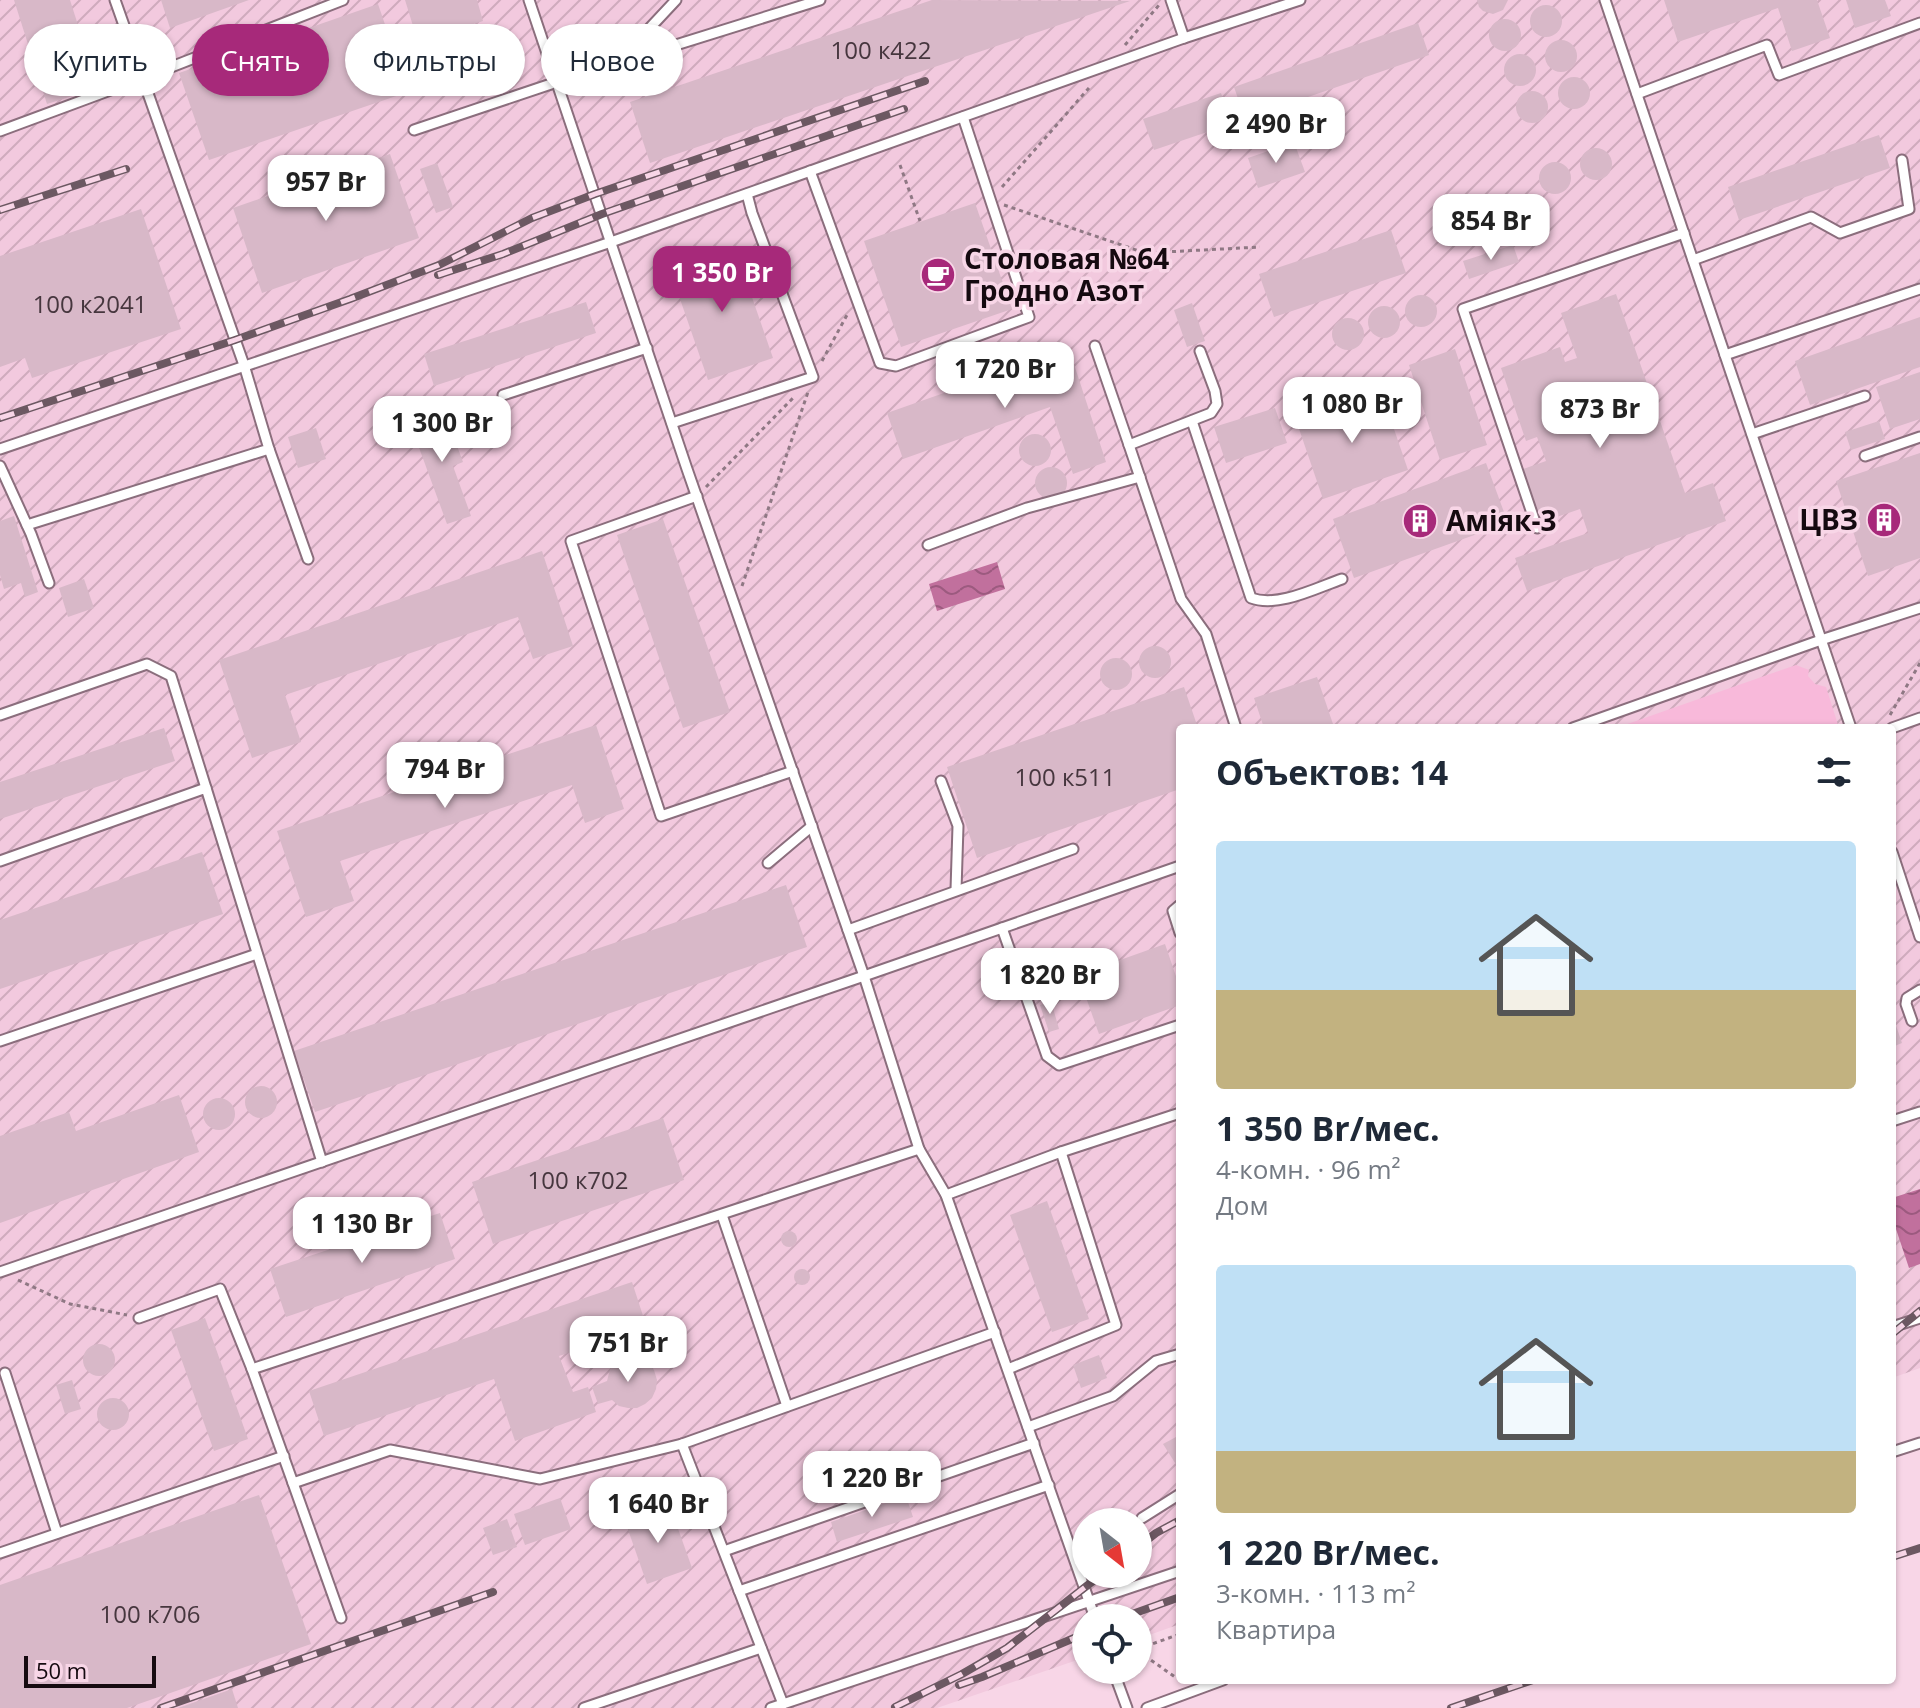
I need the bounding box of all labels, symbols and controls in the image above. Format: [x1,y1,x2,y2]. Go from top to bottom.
chip: Купить [24,24,176,96]
chip: Снять [192,24,329,96]
chip: Фильтры [345,24,525,96]
chip: Новое [541,24,683,96]
house number: 100 к422 [831,33,931,66]
pin: 2 490 Br [1193,97,1359,165]
text: 2 490 Br [1225,105,1327,141]
pin: 957 Br [261,155,391,223]
text: 957 Br [286,163,366,199]
pin: 854 Br [1426,194,1556,262]
text: 854 Br [1451,202,1531,238]
place label: Столовая №64 Гродно Азот [964,239,1169,309]
pin: 1 350 Br [639,246,805,314]
text: 1 350 Br [671,254,773,290]
cafe icon: Столовая №64 Гродно Азот [919,256,957,294]
house number: 100 к2041 [33,287,147,320]
pin: 1 720 Br [922,342,1088,410]
text: 1 720 Br [954,350,1056,386]
pin: 1 080 Br [1269,377,1435,445]
pin: 873 Br [1535,382,1665,450]
text: 1 080 Br [1301,385,1403,421]
text: 873 Br [1560,390,1640,426]
pin: 1 300 Br [359,396,525,464]
text: 1 300 Br [391,404,493,440]
place label: ЦВЗ [1799,500,1858,538]
place label: Аміяк-3 [1446,501,1556,539]
building icon: ЦВЗ [1865,501,1903,539]
building icon: Аміяк-3 [1401,502,1439,540]
pin: 794 Br [380,742,510,810]
text: Объектов: 14 [1216,749,1448,795]
text: 794 Br [405,750,485,786]
icon: filters [1812,750,1856,794]
house number: 100 к511 [1015,760,1115,793]
icon: home [1464,893,1608,1037]
pin: 1 820 Br [967,948,1133,1016]
text: 1 820 Br [999,956,1101,992]
text: 1 350 Br/мес. [1216,1105,1440,1151]
text: 4-комн. · 96 m² [1216,1151,1401,1187]
house number: 100 к702 [528,1163,628,1196]
text: Дом [1216,1187,1269,1223]
pin: 1 130 Br [279,1197,445,1265]
text: 1 130 Br [311,1205,413,1241]
pin: 751 Br [563,1316,693,1384]
icon: home [1464,1317,1608,1461]
text: 751 Br [588,1324,668,1360]
pin: 1 220 Br [789,1451,955,1519]
text: 1 220 Br [821,1459,923,1495]
pin: 1 640 Br [575,1477,741,1545]
text: 1 640 Br [607,1485,709,1521]
north arrow [1072,1508,1152,1588]
map controls [1072,1508,1152,1684]
text: 1 220 Br/мес. [1216,1529,1440,1575]
text: 3-комн. · 113 m² [1216,1575,1415,1611]
house number: 100 к706 [100,1597,200,1630]
button: locate [1072,1604,1152,1684]
text: Квартира [1216,1611,1336,1647]
scale bar [24,1652,156,1688]
text: 50 m [36,1655,87,1685]

